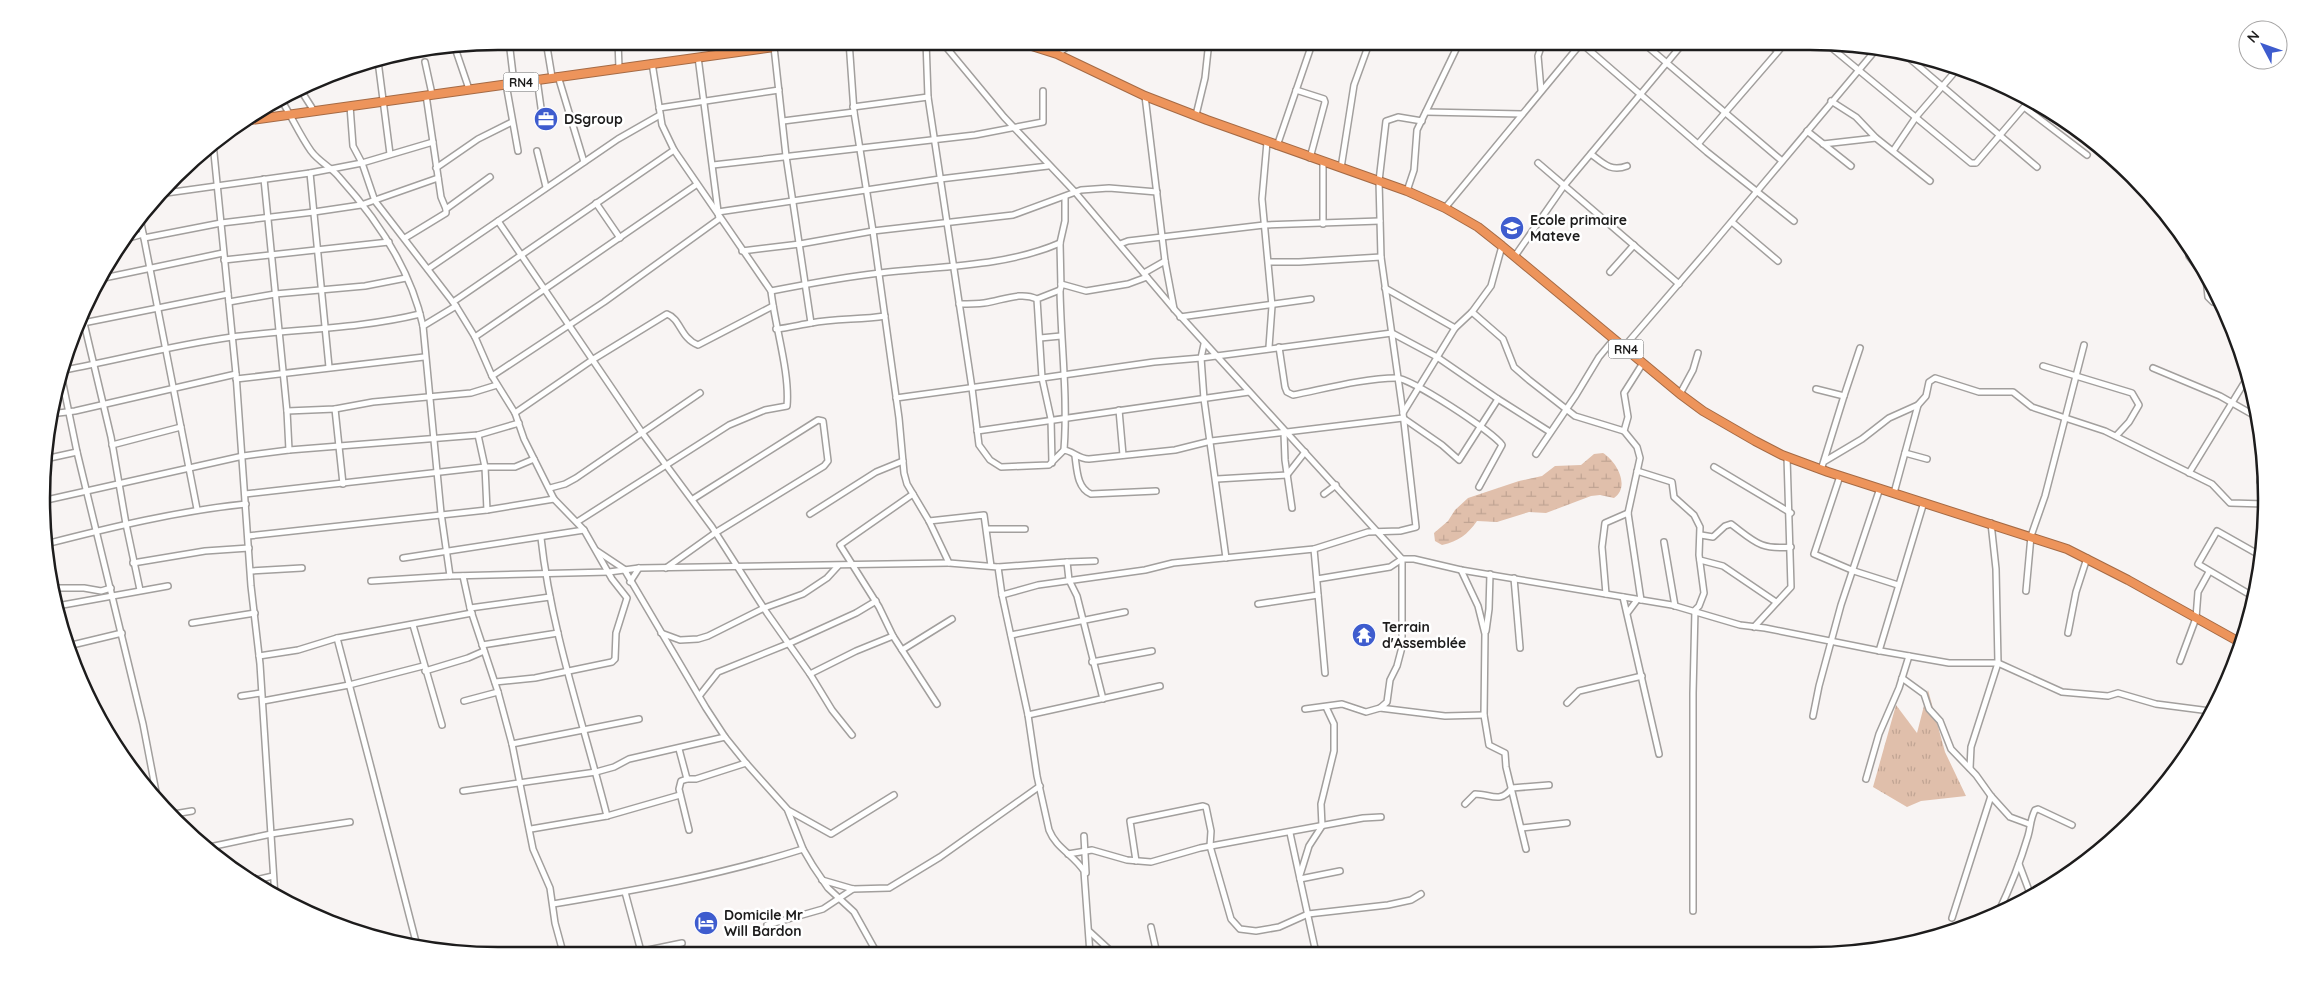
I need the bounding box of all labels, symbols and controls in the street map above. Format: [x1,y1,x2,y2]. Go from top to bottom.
north arrow [2238,20,2288,70]
text: N [2243,27,2263,46]
road number: RN4 [504,72,538,91]
office icon: DSgroup [533,106,559,132]
place label: DSgroup [564,110,623,128]
place label: Ecole primaire Mateve [1530,211,1627,245]
school or university icon: Ecole primaire Mateve [1499,215,1525,241]
road number: RN4 [1608,339,1644,358]
place label: Terrain d'Assemblée [1382,618,1466,652]
temple icon: Terrain d'Assemblée [1351,622,1377,648]
place label: Domicile Mr Will Bardon [724,906,803,940]
hotel icon: Domicile Mr Will Bardon [693,910,719,936]

